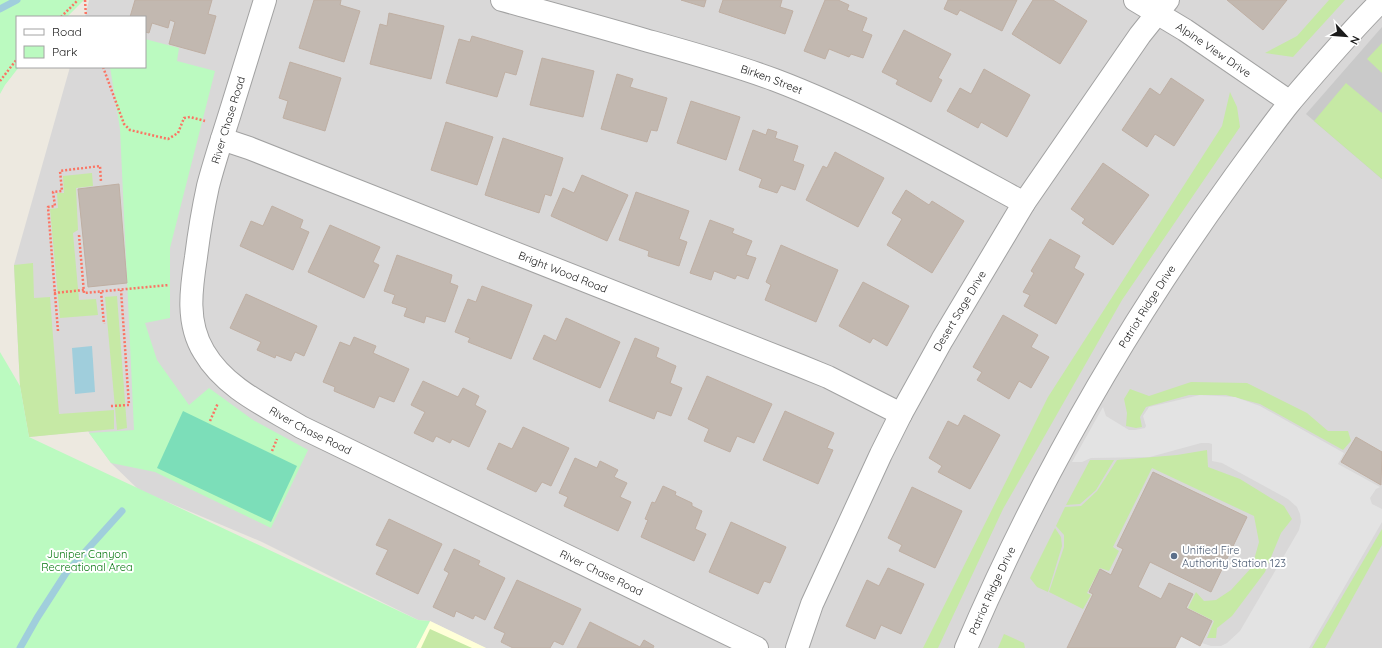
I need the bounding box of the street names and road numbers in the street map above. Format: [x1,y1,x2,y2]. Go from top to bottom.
street label: Alpine View Drive [1173,19,1254,80]
street label: Birken Street [739,61,805,97]
street label: River Chase Road [208,75,248,165]
street label: Bright Wood Road [516,248,609,296]
street label: Patriot Ridge Drive [1115,262,1178,350]
street label: Desert Sage Drive [930,268,989,354]
street label: River Chase Road [267,403,354,457]
street label: Patriot Ridge Drive [966,544,1018,637]
street label: River Chase Road [557,546,645,599]

